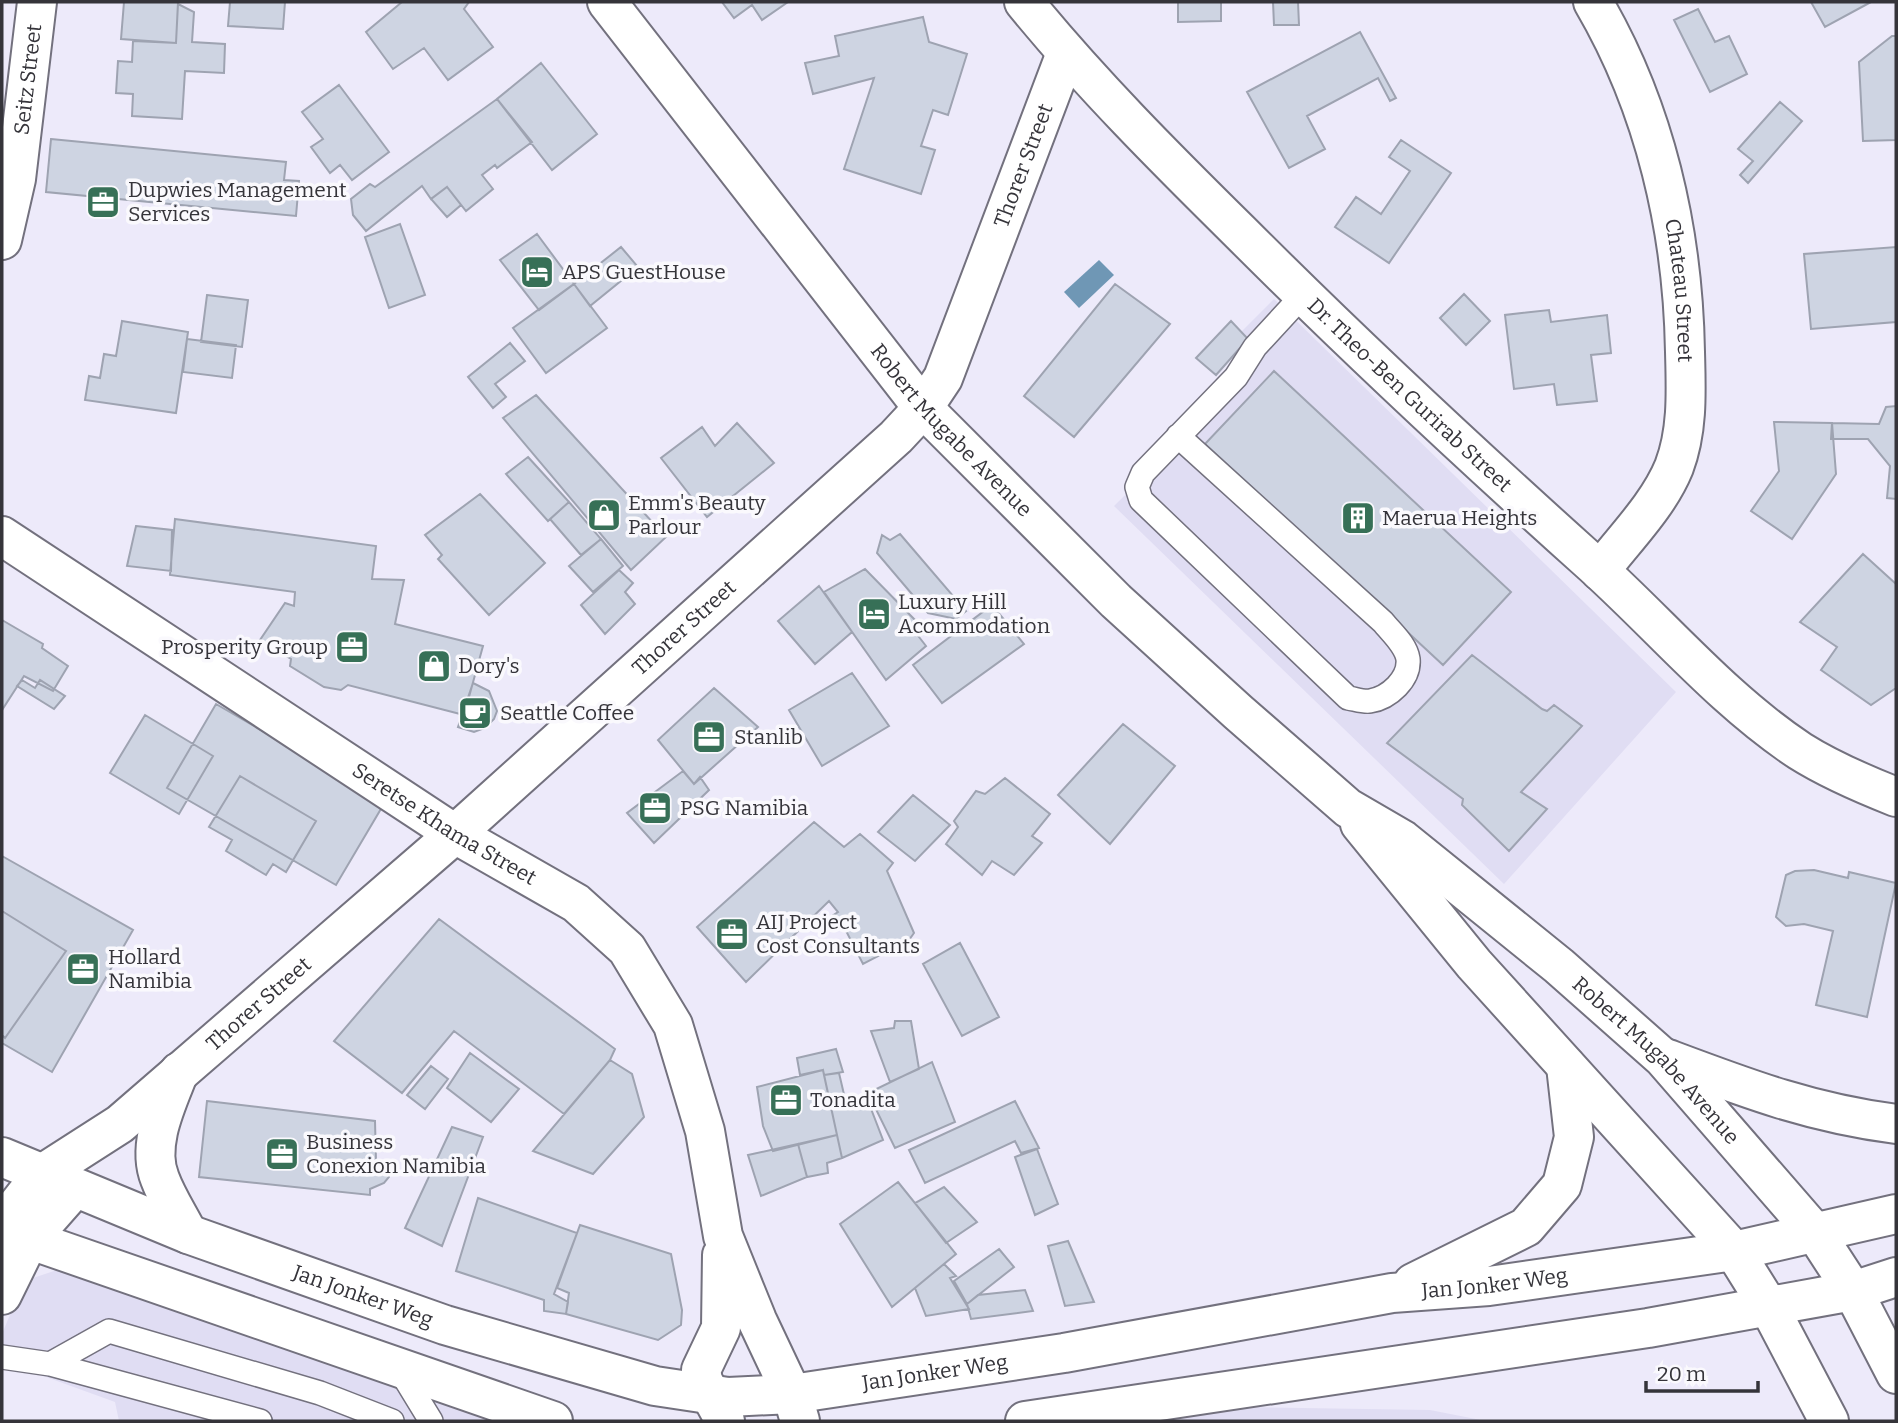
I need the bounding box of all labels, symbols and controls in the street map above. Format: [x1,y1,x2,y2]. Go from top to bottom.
street label: Seitz Street [8,22,47,136]
street label: Thorer Street [988,100,1059,231]
place label: Dupwies Management Services [128,177,347,227]
office icon: Dupwies Management Services [84,183,122,221]
street label: Chateau Street [1659,216,1698,363]
hotel icon: APS GuestHouse [518,253,556,291]
place label: APS GuestHouse [562,259,726,285]
street label: Dr. Theo-Ben Gurirab Street [1302,293,1518,498]
street label: Robert Mugabe Avenue [865,339,1037,522]
place label: Emm's Beauty Parlour [628,490,767,540]
shop icon: Emm's Beauty Parlour [585,496,623,534]
building icon: Maerua Heights [1339,499,1377,537]
place label: Maerua Heights [1382,505,1537,531]
street label: Thorer Street [627,574,742,681]
place label: Luxury Hill Acommodation [898,589,1050,639]
hotel icon: Luxury Hill Acommodation [855,595,893,633]
office icon: Prosperity Group [333,628,371,666]
place label: Prosperity Group [161,634,328,660]
shop icon: Dory's [415,647,453,685]
place label: Dory's [458,653,520,679]
cafe icon: Seattle Coffee [456,694,494,732]
place label: Seattle Coffee [500,700,634,726]
office icon: Stanlib [690,718,728,756]
place label: Stanlib [734,724,803,750]
street label: Seretse Khama Street [347,757,541,891]
office icon: PSG Namibia [636,789,674,827]
place label: PSG Namibia [680,795,809,821]
place label: AIJ Project Cost Consultants [756,909,920,959]
office icon: AIJ Project Cost Consultants [713,915,751,953]
place label: Hollard Namibia [108,944,192,994]
office icon: Hollard Namibia [64,950,102,988]
street label: Thorer Street [201,951,317,1056]
street label: Robert Mugabe Avenue [1567,971,1745,1150]
office icon: Tonadita [767,1081,805,1119]
place label: Tonadita [810,1087,896,1113]
place label: Business Conexion Namibia [306,1129,486,1179]
office icon: Business Conexion Namibia [263,1135,301,1173]
street label: Jan Jonker Weg [288,1259,437,1333]
street label: Jan Jonker Weg [1419,1262,1569,1304]
street label: Jan Jonker Weg [859,1349,1010,1396]
scale bar [1646,1350,1758,1394]
text: 20 m [1657,1361,1706,1387]

